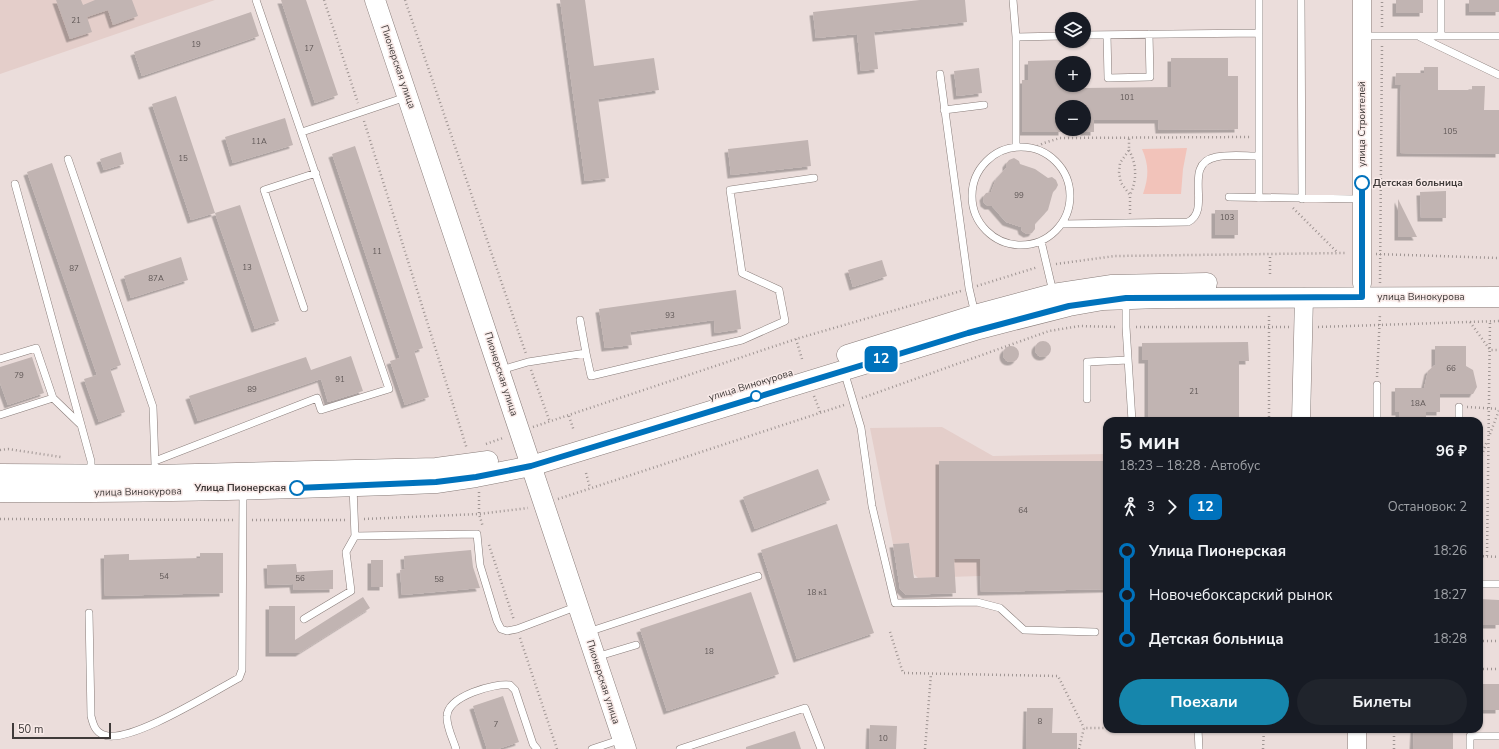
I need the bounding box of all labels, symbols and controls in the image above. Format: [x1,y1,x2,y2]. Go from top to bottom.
map controls [1055,12,1091,136]
button: layers [1055,12,1091,48]
house number: 21 [71,15,81,26]
street label: Пионерская улица [377,23,419,111]
house number: 19 [191,39,201,50]
house number: 17 [304,43,314,54]
button: + [1055,56,1091,92]
street label: улица Строителей [1355,81,1369,167]
house number: 101 [1120,92,1134,103]
button: − [1055,100,1091,136]
house number: 105 [1443,126,1457,137]
house number: 11А [251,136,267,147]
house number: 15 [178,153,188,164]
marker: Детская больница [1354,175,1370,191]
place label: Детская больница [1373,176,1463,190]
house number: 99 [1014,190,1024,201]
house number: 103 [1220,212,1234,223]
house number: 11 [372,246,382,257]
house number: 13 [242,262,252,273]
house number: 87 [69,263,79,274]
house number: 87А [148,273,164,284]
street label: улица Винокурова [1377,290,1465,304]
house number: 93 [665,310,675,321]
street label: Пионерская улица [481,330,521,418]
line badge: 12 [863,346,899,372]
text: 12 [873,349,889,368]
house number: 66 [1446,363,1456,374]
street label: улица Винокурова [707,366,795,404]
house number: 79 [14,370,24,381]
house number: 91 [335,374,345,385]
house number: 89 [247,384,257,395]
house number: 21 [1189,386,1199,397]
unlabelled marker [750,390,762,402]
house number: 18А [1410,398,1426,409]
text: 5 мин [1119,427,1180,457]
text: 96 ₽ [1436,441,1467,461]
text: 18:23 – 18:28 · Автобус [1119,457,1260,475]
marker: Улица Пионерская [289,480,305,496]
place label: Улица Пионерская [194,481,286,495]
street label: улица Винокурова [94,484,182,500]
icon: walk [1119,496,1141,518]
icon: forward [1161,496,1183,518]
text: 12 [1197,497,1214,516]
text: 3 [1147,498,1155,516]
text: Остановок: 2 [1388,498,1467,516]
house number: 64 [1018,505,1028,516]
text: Улица Пионерская [1149,541,1286,561]
text: 18:26 [1433,542,1467,560]
house number: 54 [159,571,169,582]
house number: 56 [295,573,305,584]
house number: 58 [434,574,444,585]
text: Новочебоксарский рынок [1149,585,1332,605]
text: 18:27 [1433,586,1467,604]
house number: 18 к1 [807,587,828,598]
text: Детская больница [1149,629,1284,649]
text: 18:28 [1433,630,1467,648]
street label: Пионерская улица [583,638,623,726]
house number: 18 [704,646,714,657]
button: Поехали [1119,679,1289,725]
button: Билеты [1297,679,1467,725]
house number: 8 [1038,716,1043,727]
house number: 7 [494,719,499,730]
scale bar [12,721,111,740]
text: 50 m [18,722,43,737]
house number: 10 [878,733,888,744]

